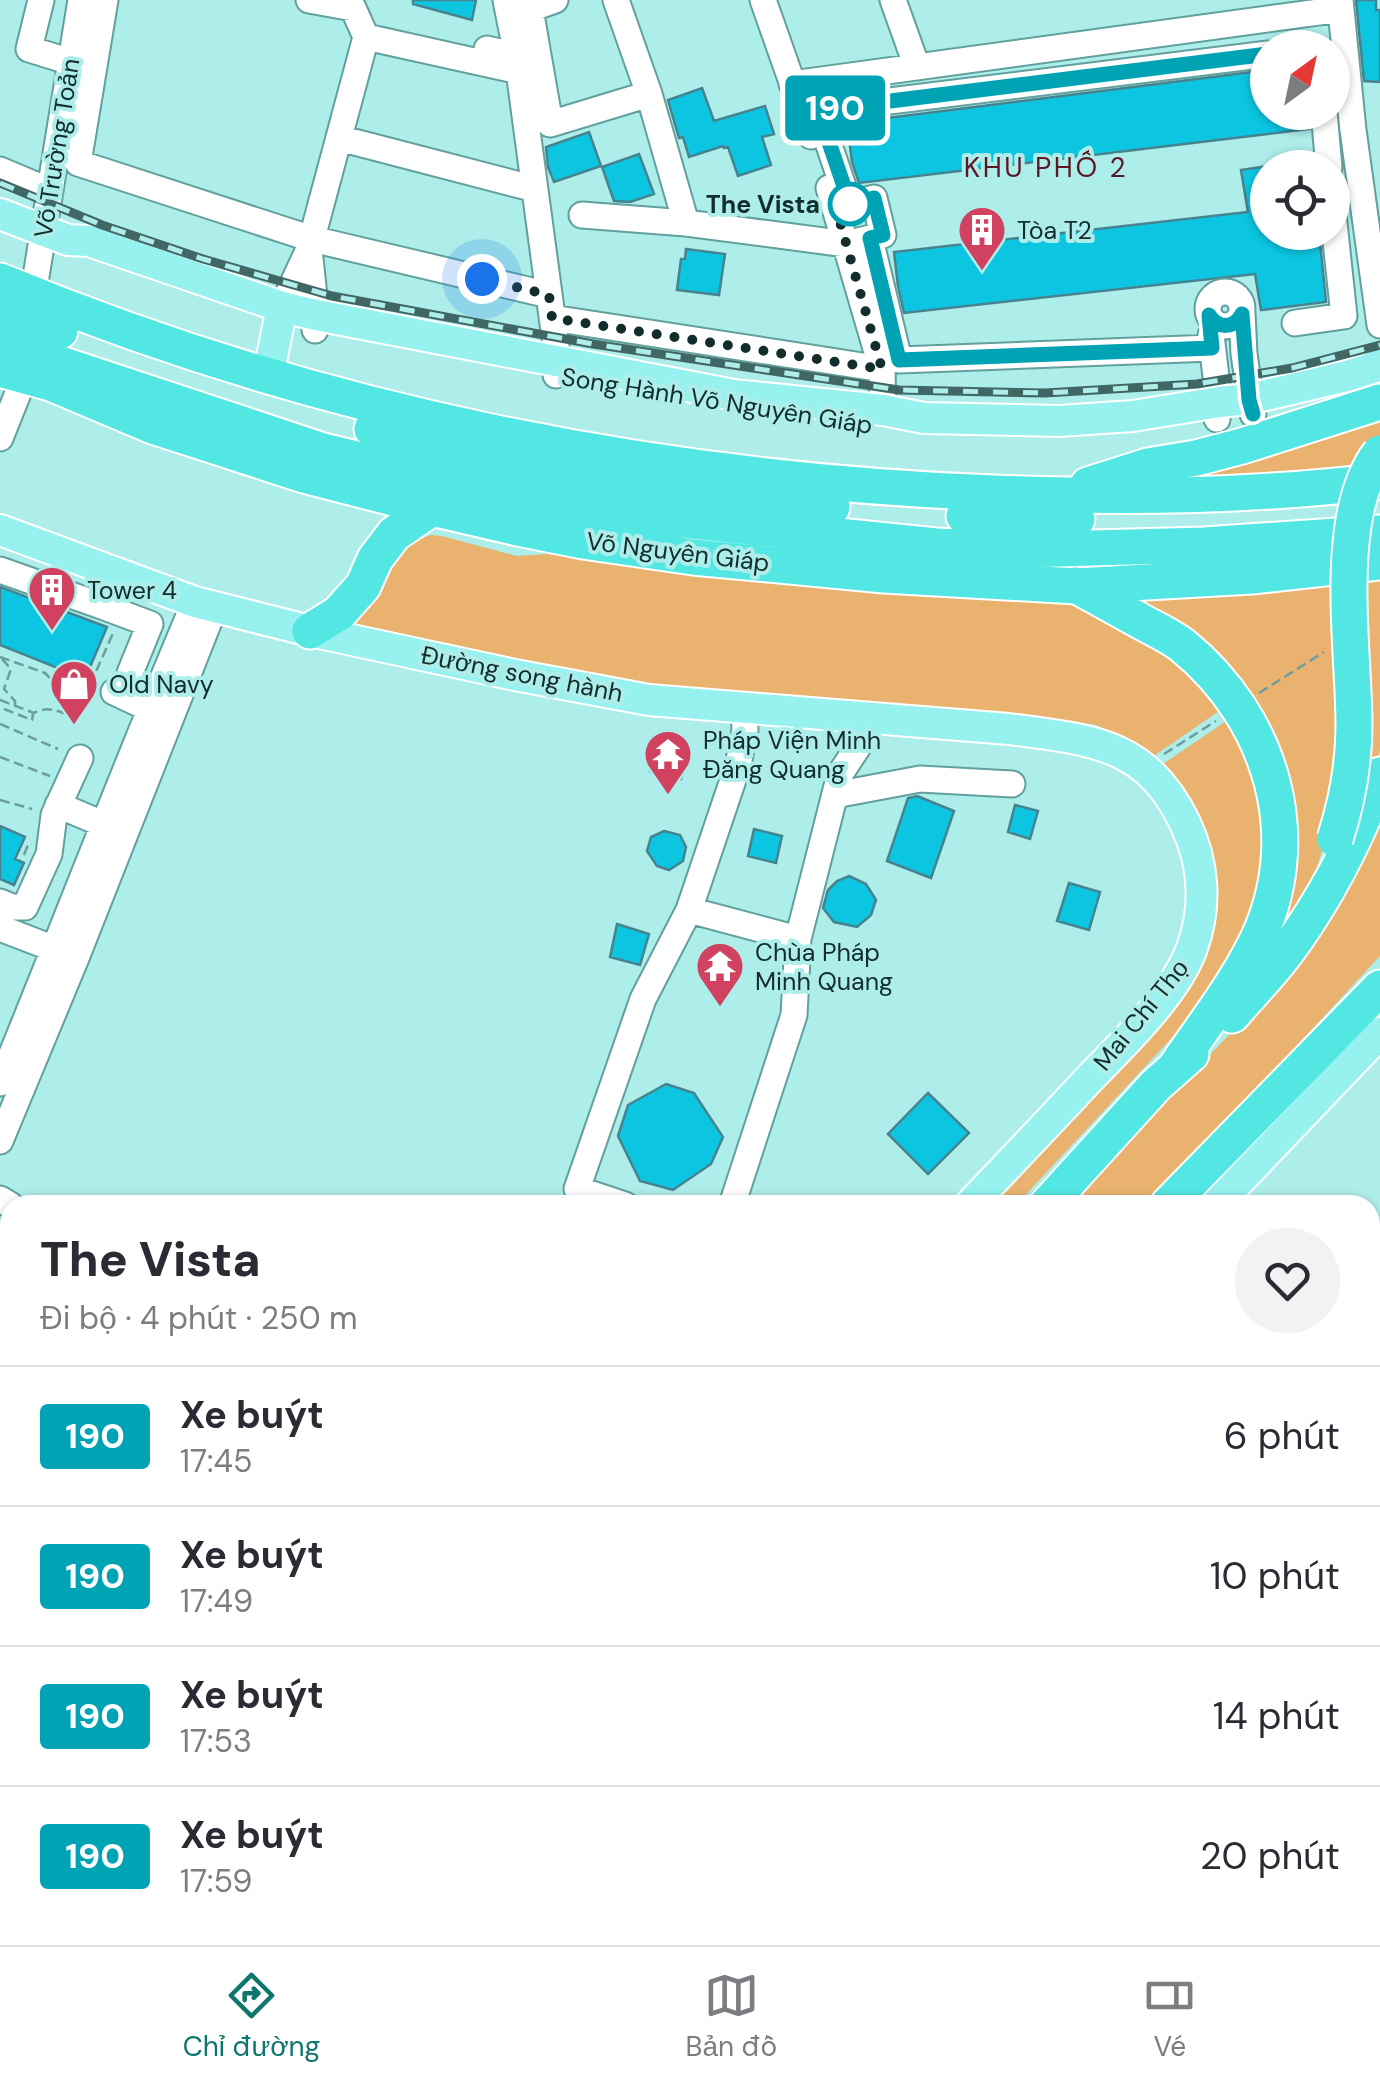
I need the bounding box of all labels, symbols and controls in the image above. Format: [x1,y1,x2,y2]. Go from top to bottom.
north arrow [1250,30,1350,130]
map controls [1250,30,1350,250]
street label: Võ Trường Toản [27,56,87,240]
line badge: 190 [778,76,892,140]
text: 190 [805,85,865,131]
district label: KHU PHỐ 2 [964,149,1128,186]
button: locate [1250,150,1350,250]
marker: The Vista [829,183,871,225]
place label: The Vista [706,188,820,221]
building icon: Tòa T2 [956,204,1008,272]
place label: Tòa T2 [1017,214,1092,247]
your location [457,254,507,304]
street label: Song Hành Võ Nguyên Giáp [559,360,875,442]
street label: Võ Nguyên Giáp [585,524,771,580]
building icon: Tower 4 [26,564,78,632]
place label: Tower 4 [87,574,177,607]
street label: Đường song hành [418,638,626,710]
shop icon: Old Navy [48,658,100,726]
place label: Old Navy [109,668,214,701]
place label: Pháp Viện Minh Đăng Quang [703,724,881,786]
temple icon: Pháp Viện Minh Đăng Quang [642,728,694,796]
place label: Chùa Pháp Minh Quang [755,936,893,998]
temple icon: Chùa Pháp Minh Quang [694,940,746,1008]
street label: Mai Chí Thọ [1086,953,1196,1077]
text: The Vista [40,1228,261,1291]
button: heart [1235,1228,1340,1333]
text: Đi bộ · 4 phút · 250 m [40,1297,358,1339]
text: Xe buýt [180,1390,324,1440]
text: 6 phút [1224,1411,1340,1461]
text: 190 [65,1413,125,1459]
text: 17:45 [180,1440,252,1482]
text: Xe buýt [180,1530,324,1580]
text: 10 phút [1210,1551,1340,1601]
text: 190 [65,1553,125,1599]
text: 17:49 [180,1580,253,1622]
text: Xe buýt [180,1670,324,1720]
text: 14 phút [1213,1691,1340,1741]
text: 190 [65,1693,125,1739]
text: 17:53 [180,1720,252,1762]
text: Xe buýt [180,1810,324,1860]
text: 20 phút [1200,1831,1340,1881]
text: 190 [65,1833,125,1879]
text: 17:59 [180,1860,252,1902]
tab: Chỉ đường [183,1968,320,2065]
tab: Bản đồ [686,1968,777,2065]
tab: Vé [1142,1968,1197,2065]

